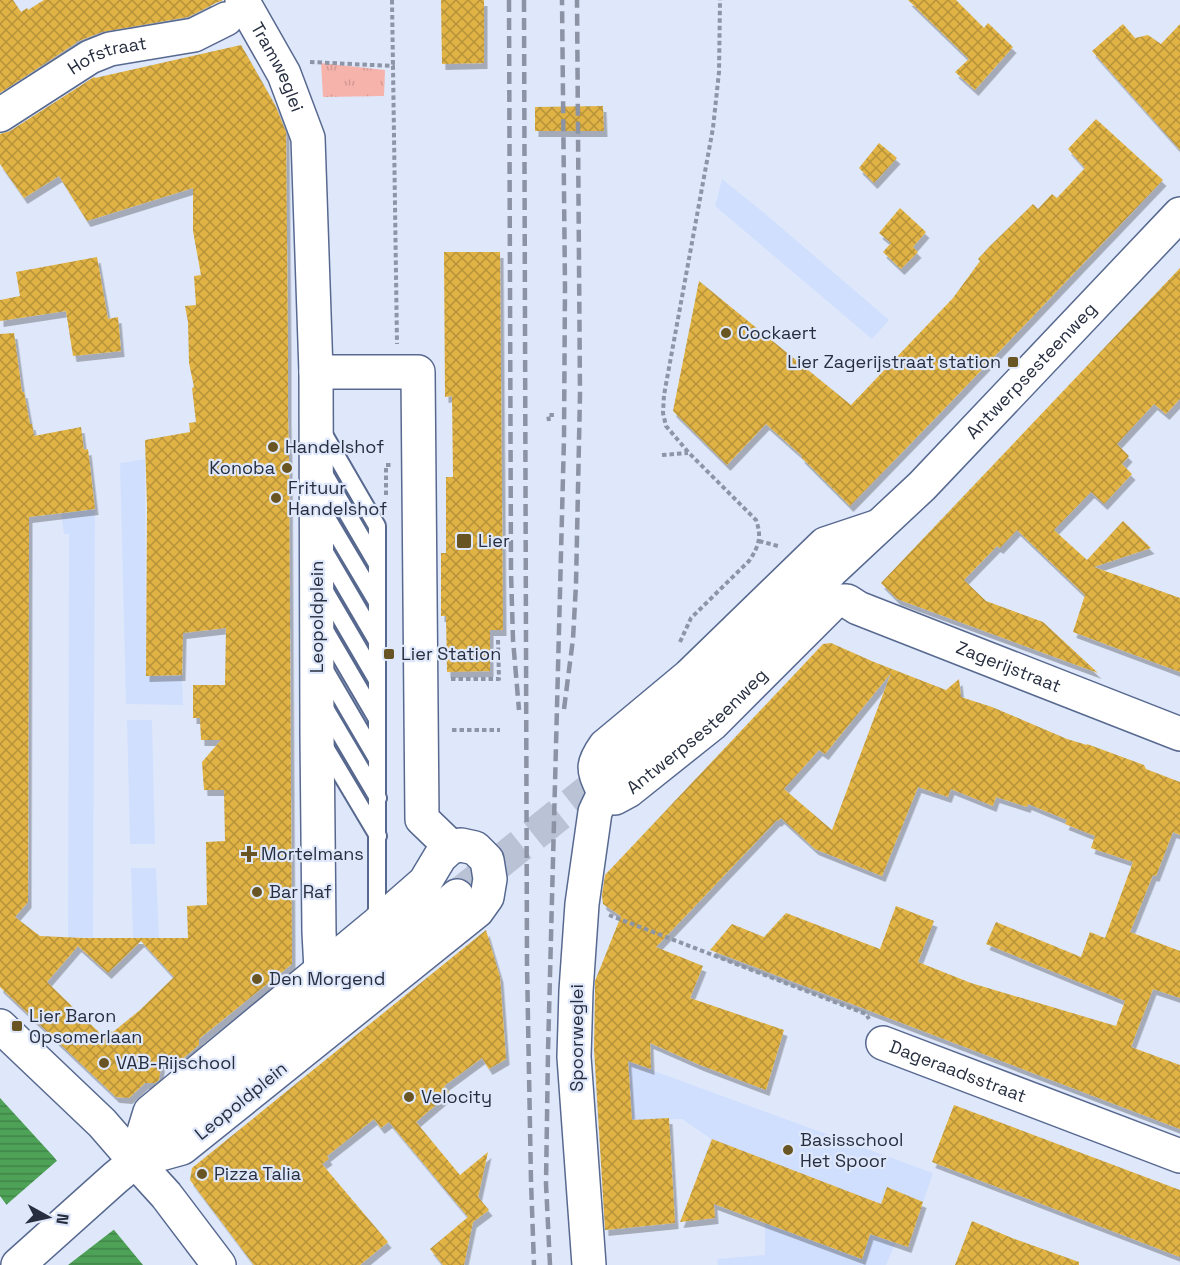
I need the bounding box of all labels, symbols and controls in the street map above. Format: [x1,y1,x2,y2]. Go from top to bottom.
street label: Tramweglei [246,18,309,115]
street label: Hofstraat [63,31,148,80]
street label: Antwerpsesteenweg [961,297,1101,444]
place label: Cockaert [738,321,817,344]
marker: Cockaert [719,326,733,340]
place label: Lier Zagerijstraat station [787,350,1001,373]
marker: Lier Zagerijstraat station [1006,355,1020,369]
place label: Handelshof [285,435,384,458]
marker: Handelshof [266,440,280,454]
place label: Konoba [209,456,275,479]
marker: Konoba [280,461,294,475]
place label: Frituur Handelshof [288,476,387,520]
marker: Frituur Handelshof [269,491,283,505]
place label: Lier [478,529,510,552]
marker: Lier [455,532,473,550]
street label: Leopoldplein [305,561,328,673]
street label: Zagerijstraat [953,636,1065,697]
place label: Lier Station [401,642,501,665]
marker: Lier Station [382,647,396,661]
street label: Antwerpsesteenweg [621,663,772,799]
place label: Mortelmans [261,842,364,865]
marker: Mortelmans [242,847,256,861]
place label: Bar Raf [269,880,332,903]
marker: Bar Raf [250,885,264,899]
place label: Den Morgend [269,967,385,990]
marker: Den Morgend [250,972,264,986]
street label: Spoorweglei [565,984,588,1092]
place label: Lier Baron Opsomerlaan [29,1004,142,1048]
marker: Lier Baron Opsomerlaan [10,1019,24,1033]
street label: Dageraadsstraat [886,1034,1030,1107]
place label: VAB-Rijschool [116,1051,236,1074]
marker: VAB-Rijschool [97,1056,111,1070]
street label: Leopoldplein [190,1056,292,1145]
place label: Velocity [421,1085,492,1108]
marker: Velocity [402,1090,416,1104]
place label: Basisschool Het Spoor [800,1128,904,1172]
marker: Basisschool Het Spoor [781,1143,795,1157]
place label: Pizza Talia [214,1162,301,1185]
marker: Pizza Talia [195,1167,209,1181]
north arrow [18,1187,78,1247]
text: N [51,1212,74,1226]

